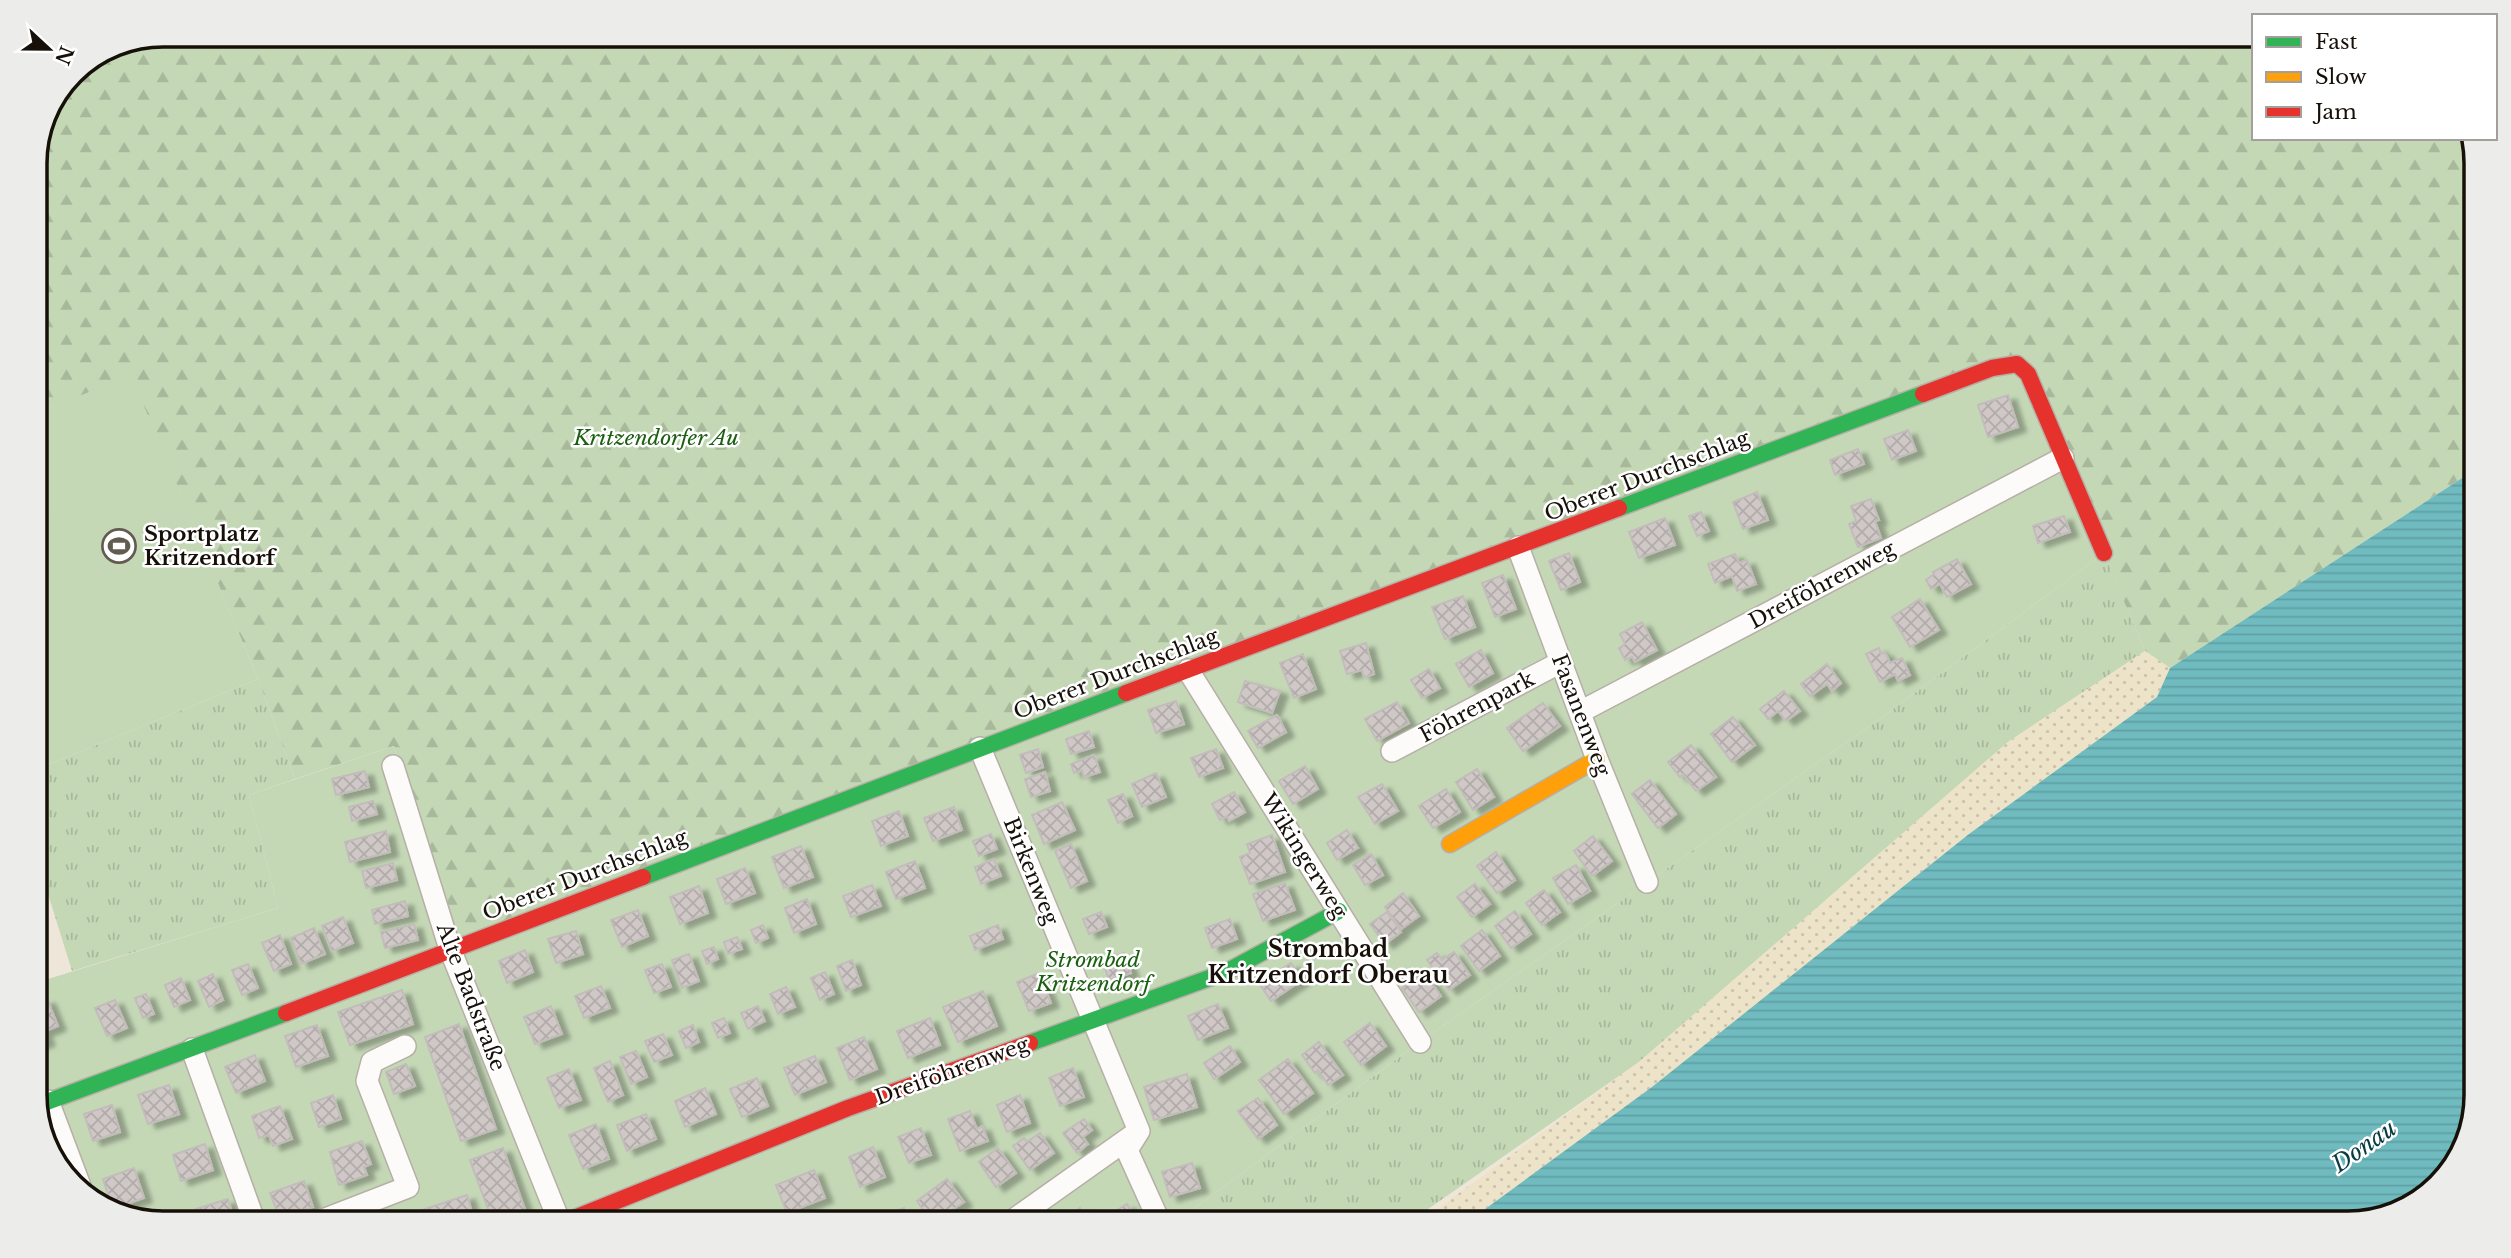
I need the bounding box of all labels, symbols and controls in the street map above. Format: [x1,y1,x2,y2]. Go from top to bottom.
north arrow [14,14,84,84]
legend [2252,14,2497,140]
text: Fast [2315,29,2357,55]
text: N [50,43,78,68]
text: Slow [2315,64,2367,90]
text: Jam [2312,99,2357,125]
park label: Kritzendorfer Au [572,425,739,451]
street label: Oberer Durchschlag [1541,425,1754,527]
place label: Sportplatz Kritzendorf [144,521,278,571]
sports icon: Sportplatz Kritzendorf [100,527,138,565]
street label: Dreiföhrenweg [1744,535,1900,635]
street label: Oberer Durchschlag [1010,623,1223,725]
street label: Fasanenweg [1546,650,1616,780]
street label: Föhrenpark [1415,666,1539,748]
street label: Wikingerweg [1255,788,1353,924]
street label: Birkenweg [998,813,1064,929]
street label: Oberer Durchschlag [479,824,692,926]
street label: Alte Badstraße [430,918,511,1075]
district label: Strombad Kritzendorf Oberau [1207,935,1449,989]
park label: Strombad Kritzendorf [1035,947,1155,997]
street label: Dreiföhrenweg [871,1031,1033,1111]
water label: Donau [2326,1114,2402,1179]

